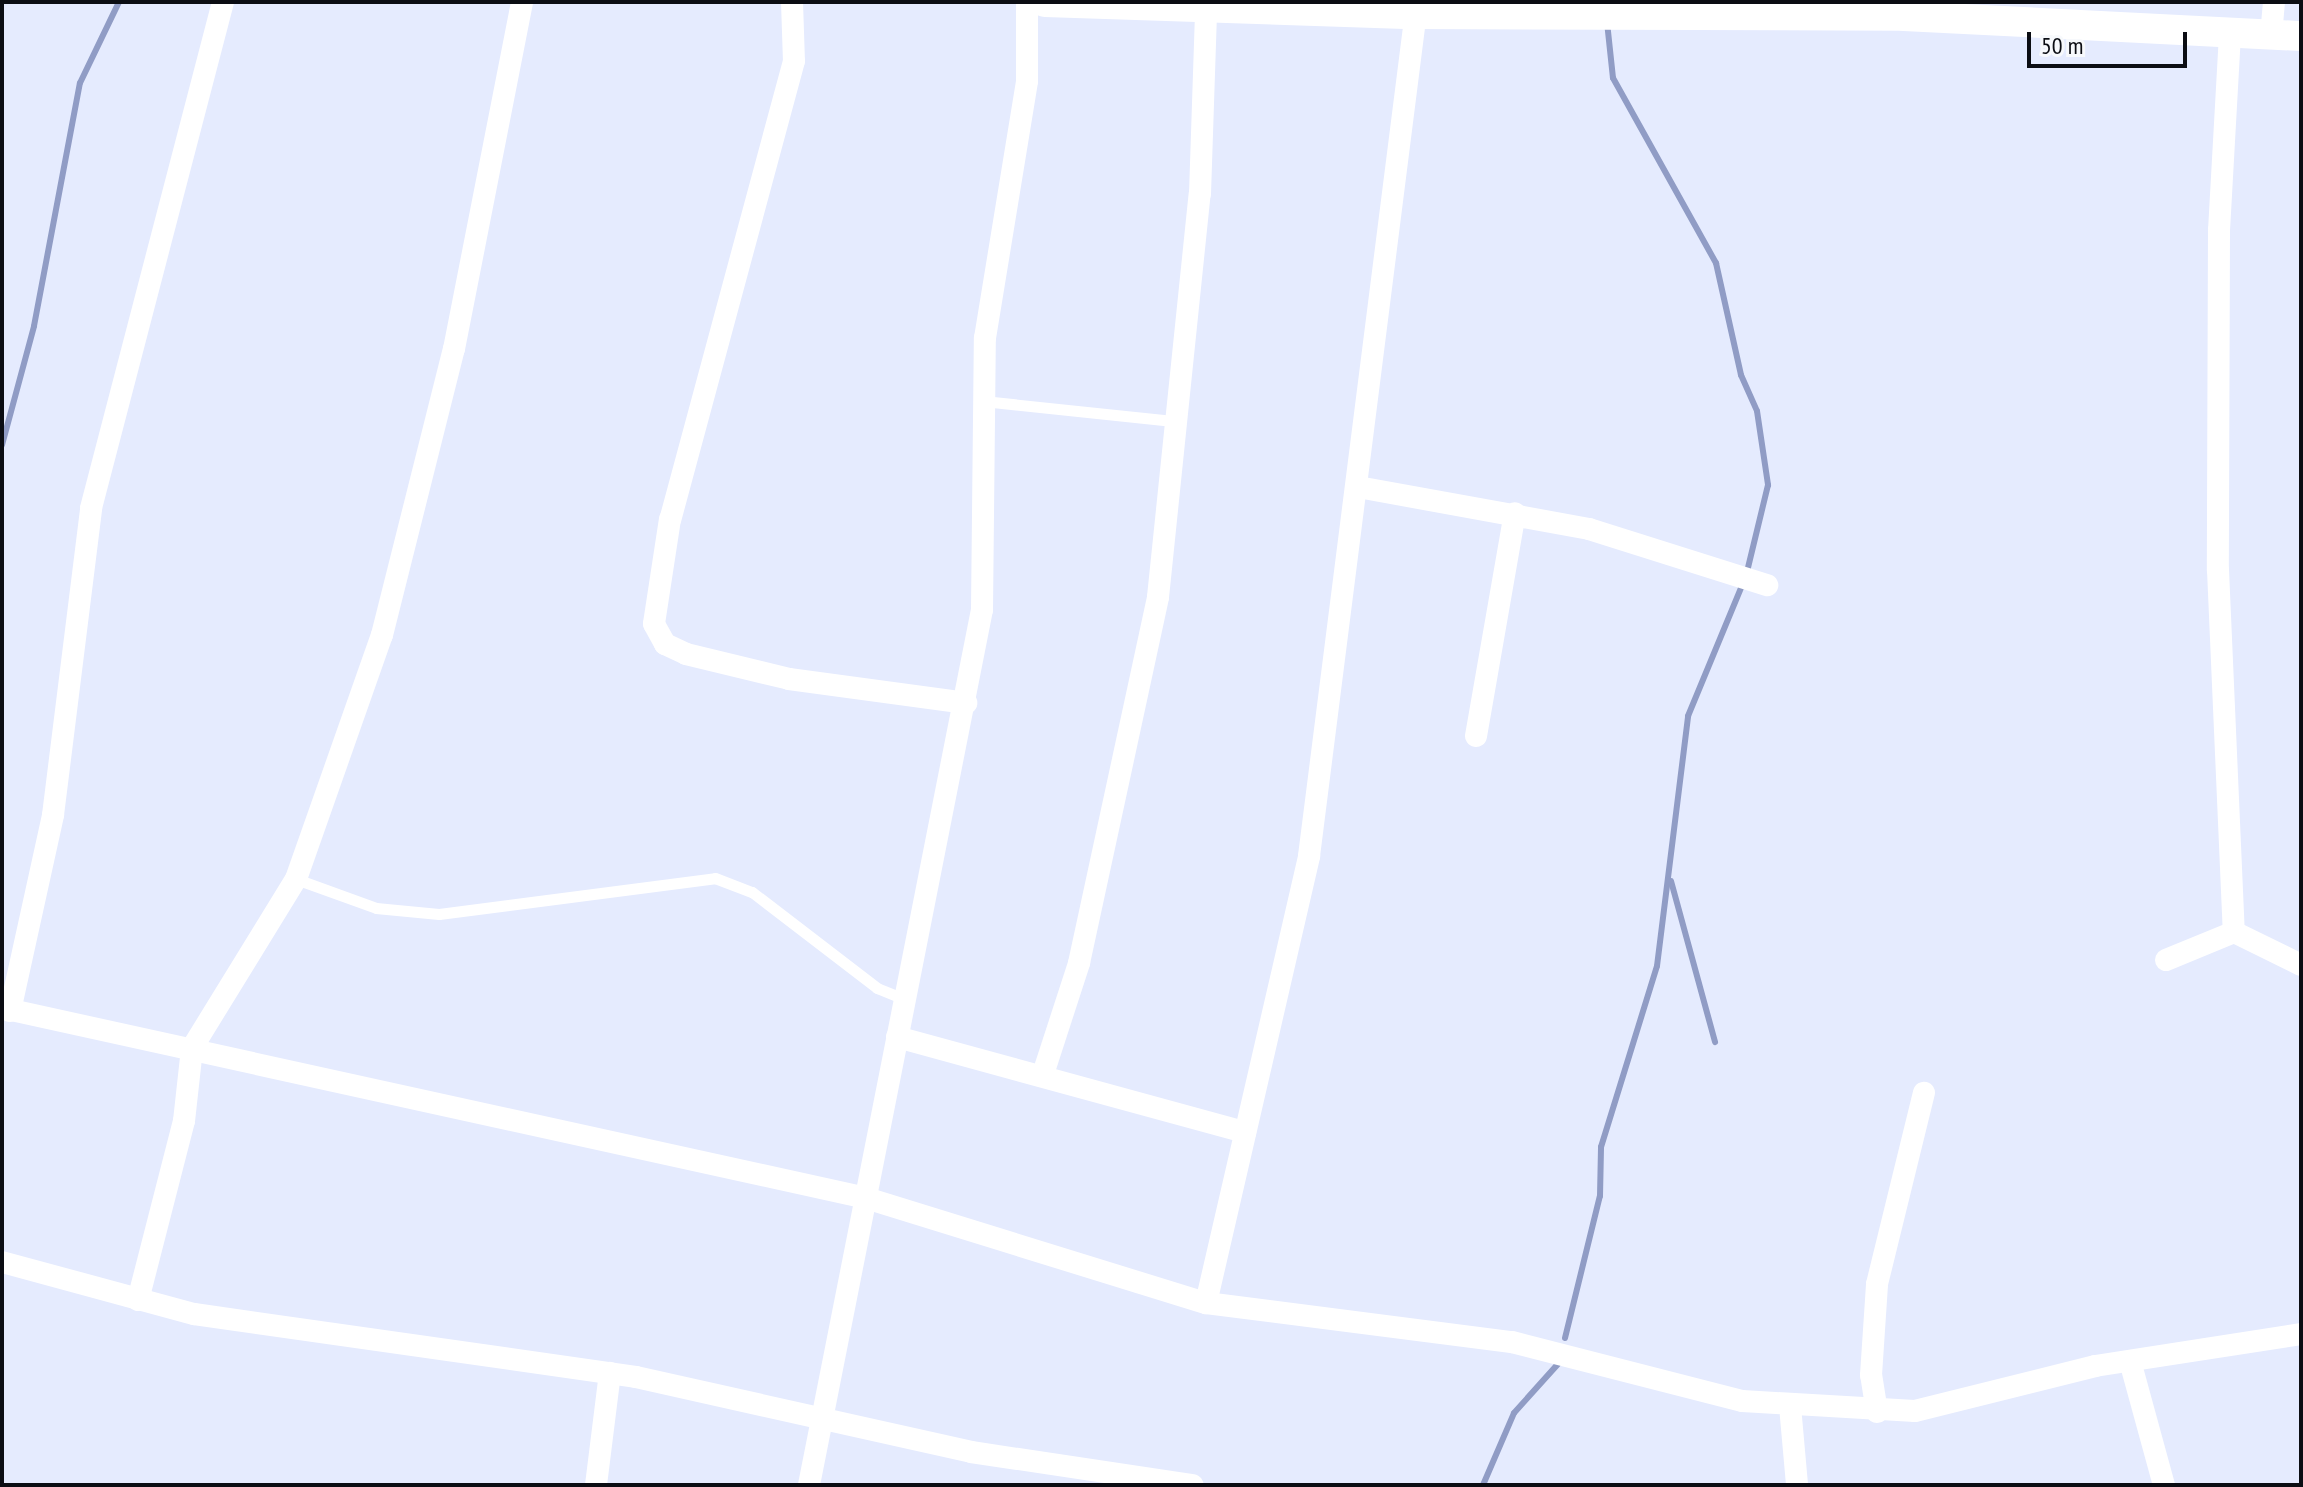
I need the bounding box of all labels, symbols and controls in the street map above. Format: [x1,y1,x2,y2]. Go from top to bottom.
scale bar [2031,16,2191,66]
text: 50 m [2041,30,2083,61]

